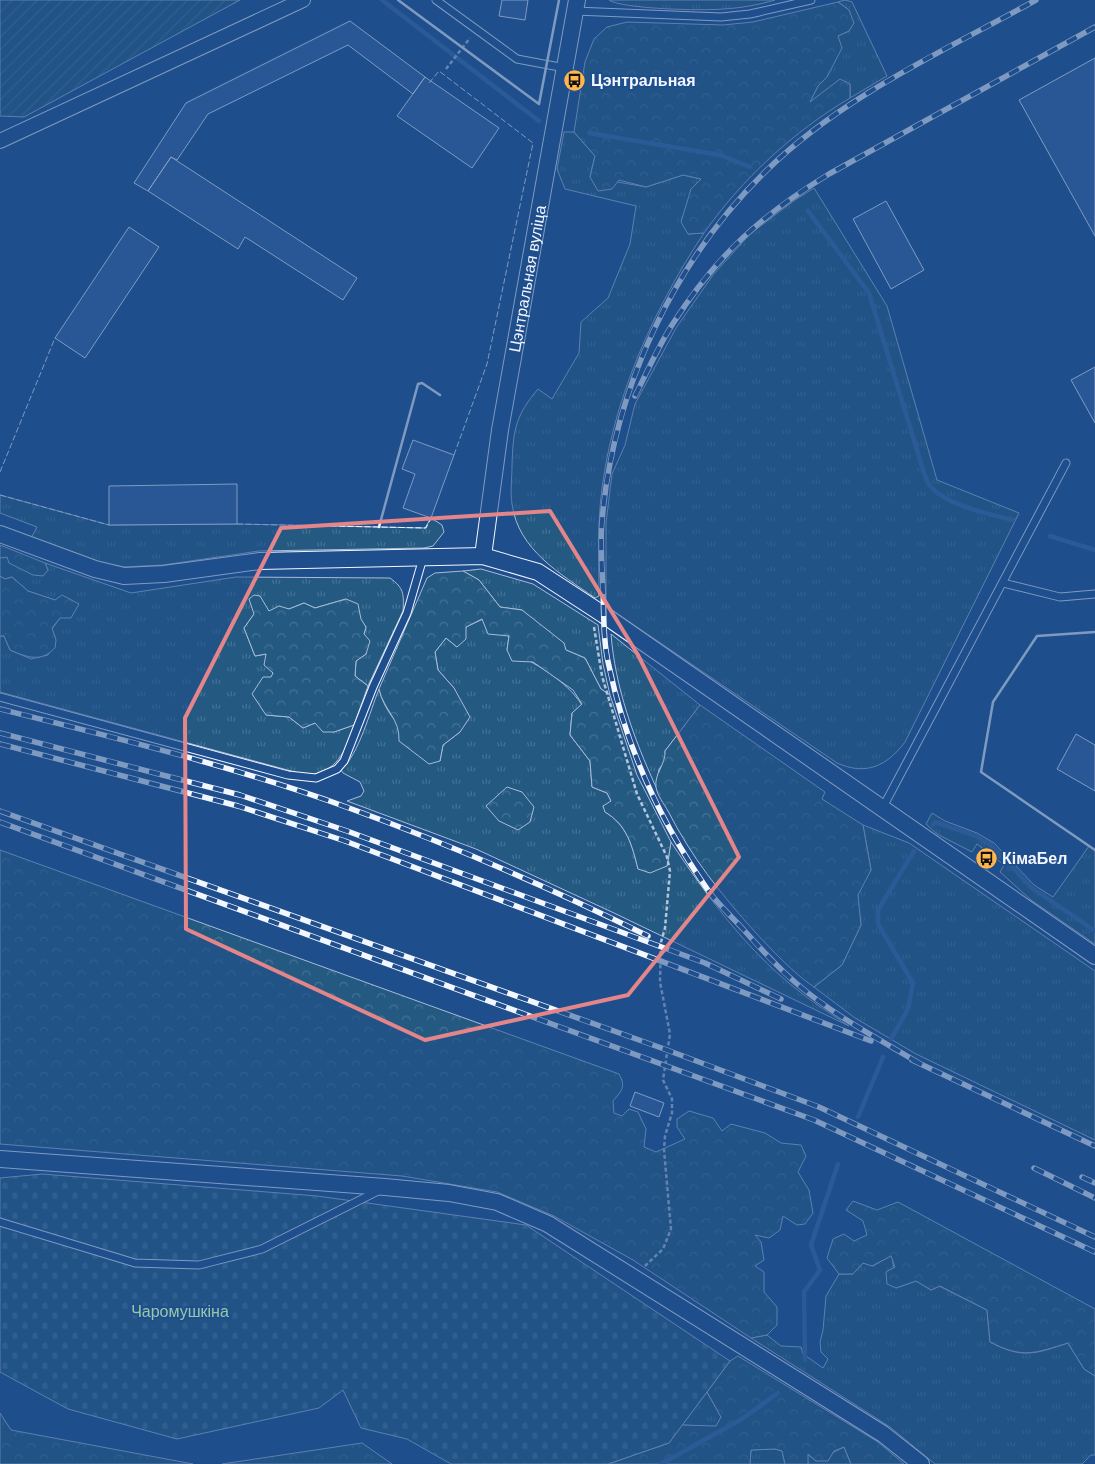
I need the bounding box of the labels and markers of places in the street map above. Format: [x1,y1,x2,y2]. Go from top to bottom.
bus stop icon: Цэнтральная [563,68,587,92]
place label: Цэнтральная [591,70,696,91]
bus stop icon: КімаБел [974,846,998,870]
place label: КімаБел [1002,848,1067,869]

